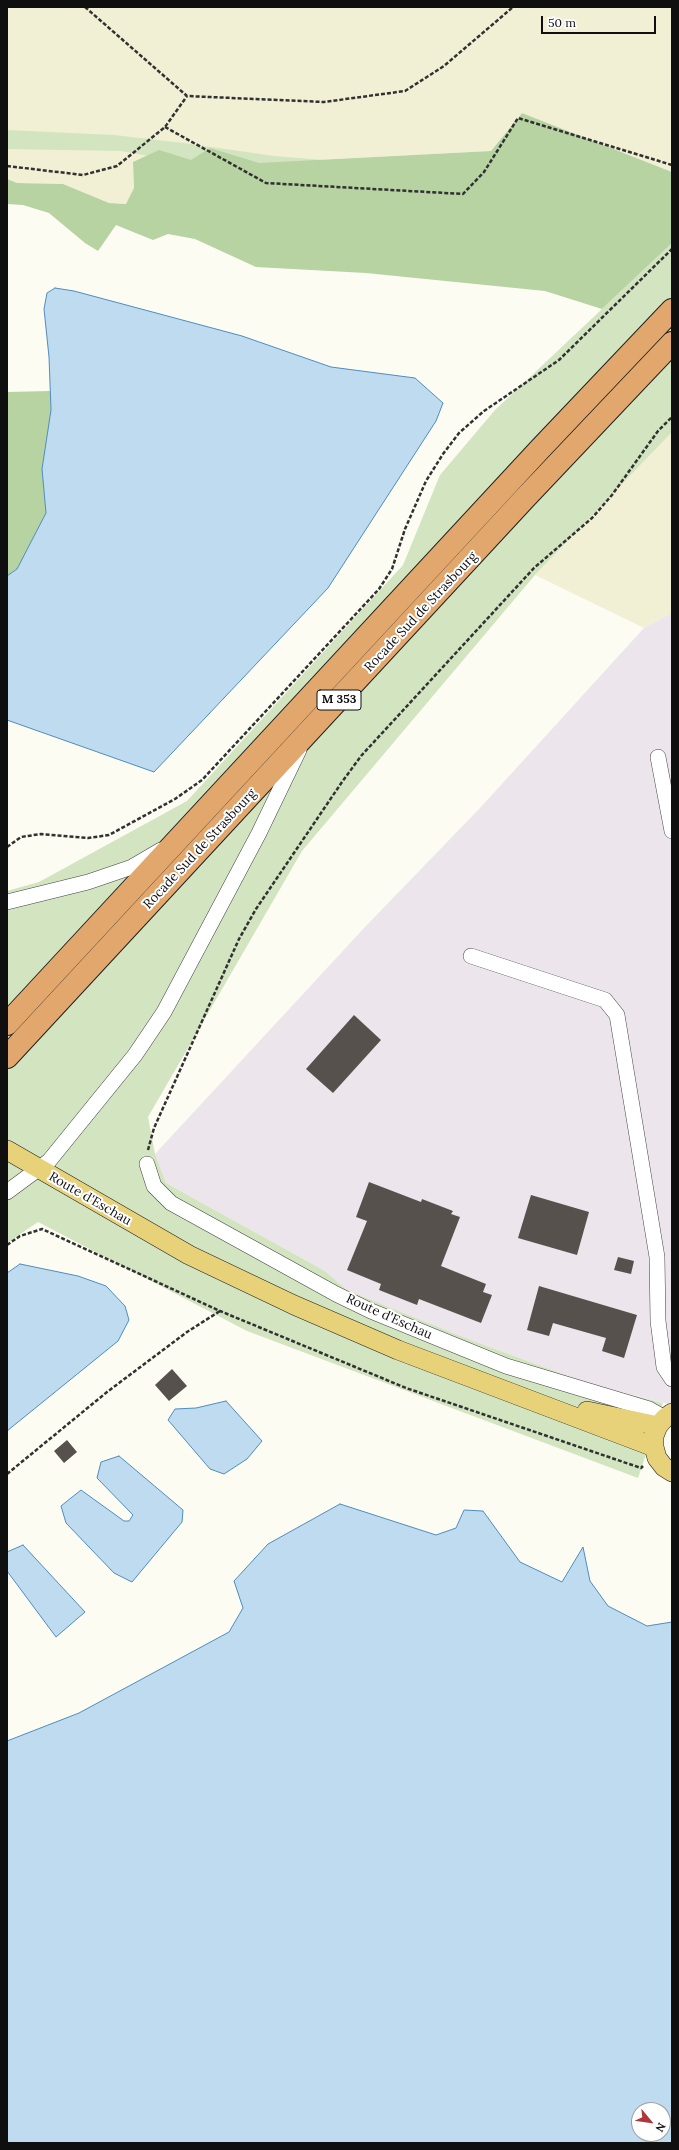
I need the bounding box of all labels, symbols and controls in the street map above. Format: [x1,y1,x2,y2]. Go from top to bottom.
scale bar [543,8,658,34]
text: 50 m [548,15,576,30]
street label: Rocade Sud de Strasbourg [361,549,481,675]
road number: M 353 [317,690,361,710]
street label: Rocade Sud de Strasbourg [140,786,260,912]
street label: Route d'Eschau [46,1169,134,1229]
street label: Route d'Eschau [344,1291,434,1343]
north arrow [631,2102,671,2142]
text: N [652,2120,669,2134]

